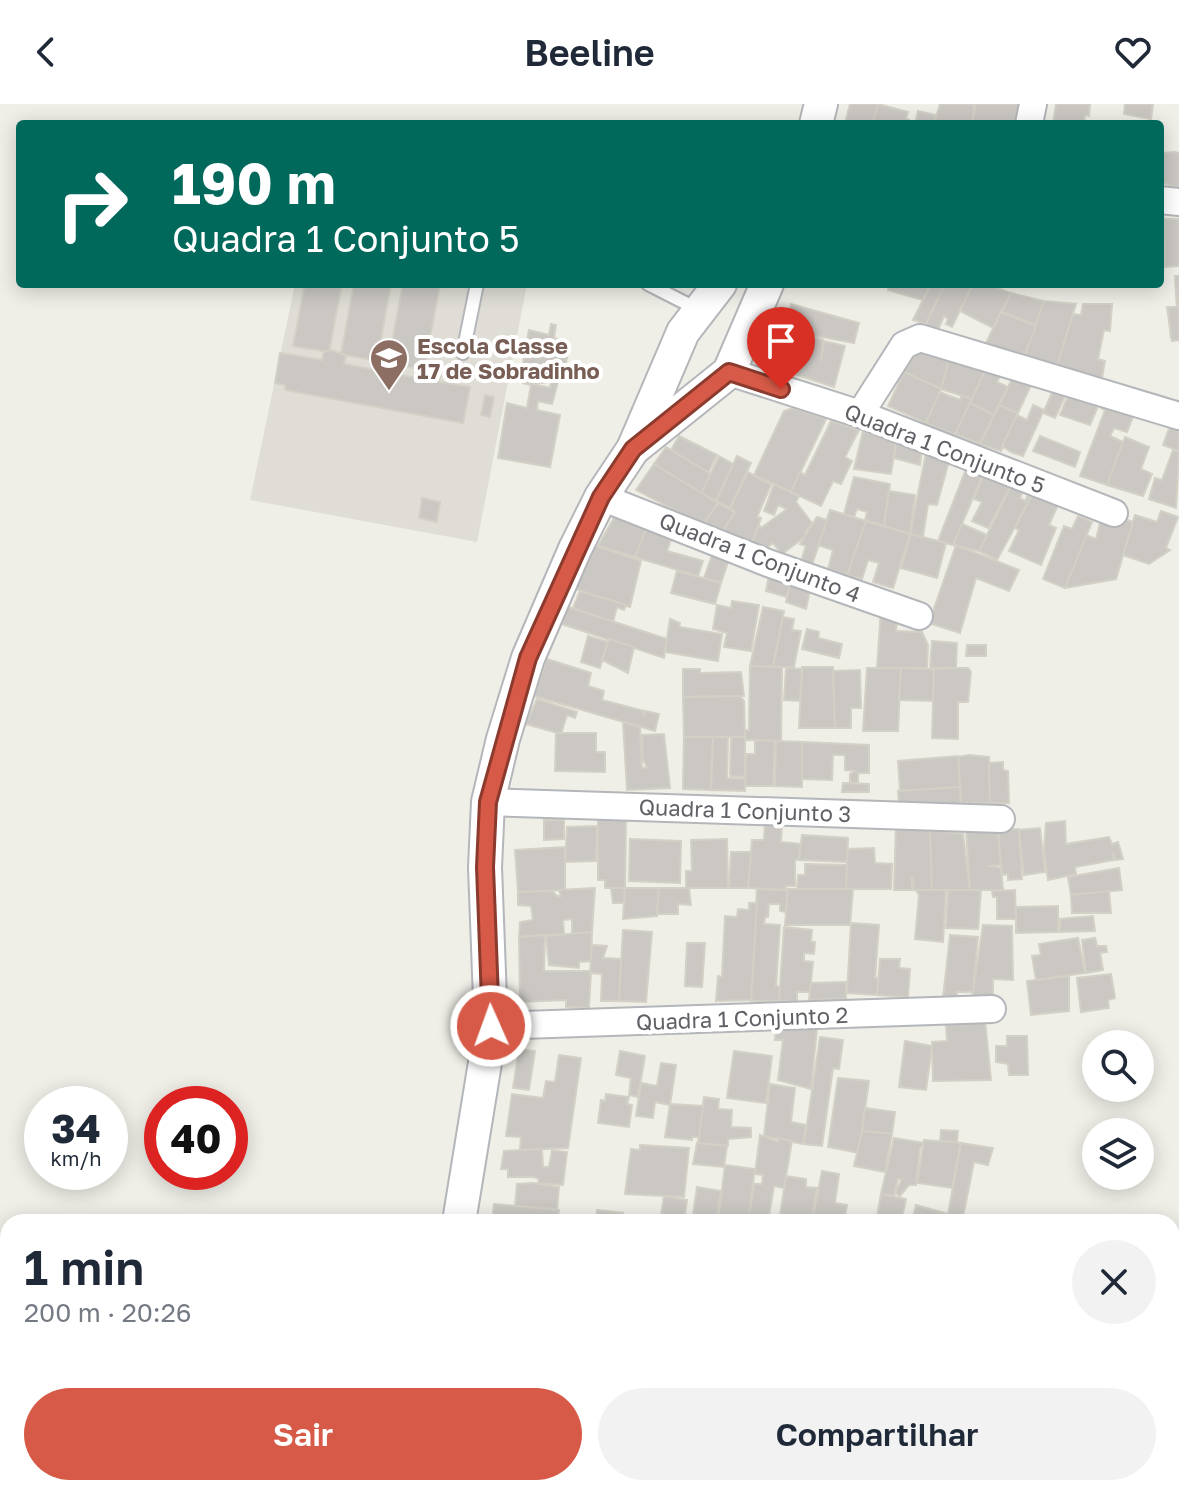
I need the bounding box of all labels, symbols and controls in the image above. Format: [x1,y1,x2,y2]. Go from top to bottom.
icon: back [24,30,68,74]
icon: heart [1111,30,1155,74]
text: Beeline [524,31,655,74]
text: 190 m [172,149,336,216]
icon: right [40,152,144,256]
text: Quadra 1 Conjunto 5 [172,217,520,260]
pin [747,307,815,389]
icon: arrive [759,319,803,363]
place label: Escola Classe 17 de Sobradinho [417,332,600,384]
school or university icon: Escola Classe 17 de Sobradinho [368,337,410,392]
street label: Quadra 1 Conjunto 5 [841,397,1049,499]
street label: Quadra 1 Conjunto 4 [656,506,864,608]
street label: Quadra 1 Conjunto 3 [638,793,852,827]
position arrow [449,984,533,1068]
street label: Quadra 1 Conjunto 2 [635,1001,849,1035]
map controls [1082,1030,1154,1190]
button: search [1082,1030,1154,1102]
speed limit sign: 40 [144,1086,248,1190]
text: 34 [51,1104,101,1152]
button: layers [1082,1118,1154,1190]
text: km/h [51,1146,101,1170]
text: 1 min [24,1238,144,1296]
button: close [1072,1240,1156,1324]
text: 200 m · 20:26 [24,1297,191,1328]
button: Sair [24,1388,582,1480]
button: Compartilhar [598,1388,1156,1480]

